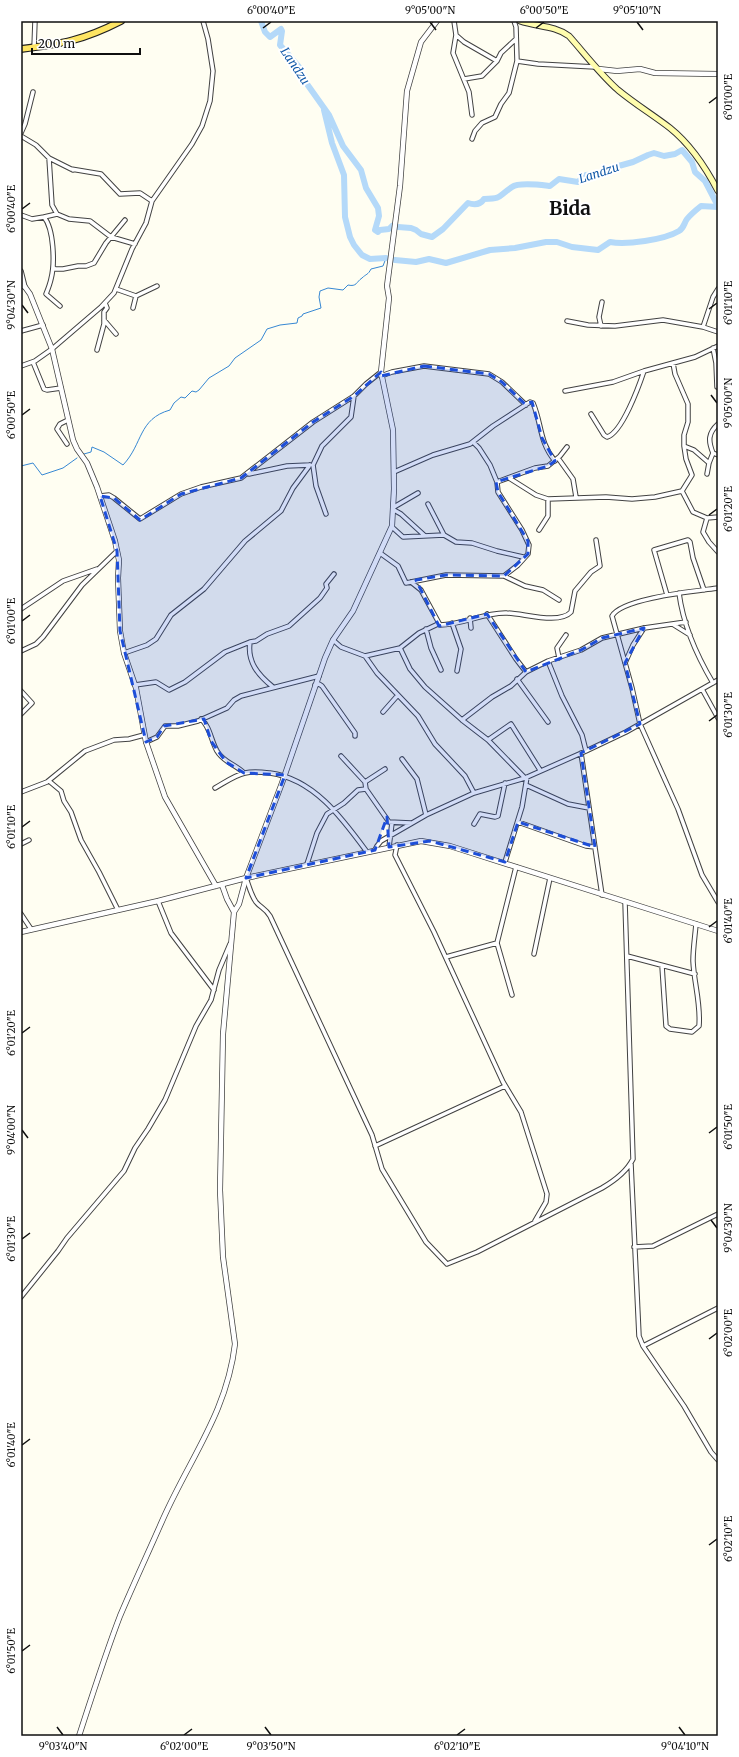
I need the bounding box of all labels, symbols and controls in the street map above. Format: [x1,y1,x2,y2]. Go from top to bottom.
text: 6°00'40"E [247,4,296,17]
text: 9°05'00"N [405,4,455,17]
text: 6°00'50"E [520,4,569,17]
text: 9°05'10"N [613,4,661,17]
scale bar [32,30,140,56]
text: 200 m [38,36,75,51]
water label: Landzu [278,44,313,87]
text: 6°01'00"E [722,73,735,120]
water label: Landzu [577,159,621,186]
text: 6°00'40"E [5,184,18,233]
district label: Bida [549,196,591,220]
text: 9°04'30"N [5,280,18,330]
text: 6°01'10"E [722,280,735,325]
text: 9°05'00"N [722,378,735,428]
text: 6°00'50"E [5,390,18,439]
text: 6°01'20"E [722,485,735,532]
text: 6°01'00"E [5,597,18,644]
text: 6°01'30"E [722,692,735,738]
text: 6°01'10"E [5,804,18,849]
text: 6°01'40"E [722,898,735,944]
text: 6°01'20"E [5,1009,18,1056]
text: 6°01'50"E [722,1104,735,1150]
text: 9°04'00"N [5,1105,18,1155]
text: 9°04'30"N [722,1203,735,1253]
text: 6°01'30"E [5,1216,18,1262]
text: 6°02'00"E [722,1308,735,1357]
text: 6°01'40"E [5,1422,18,1468]
text: 6°02'10"E [722,1515,735,1562]
text: 6°01'50"E [5,1628,18,1674]
text: 9°03'40"N [39,1740,88,1753]
text: 6°02'00"E [160,1740,209,1753]
text: 9°03'50"N [246,1740,296,1753]
text: 6°02'10"E [434,1740,481,1753]
text: 9°04'10"N [661,1740,709,1753]

